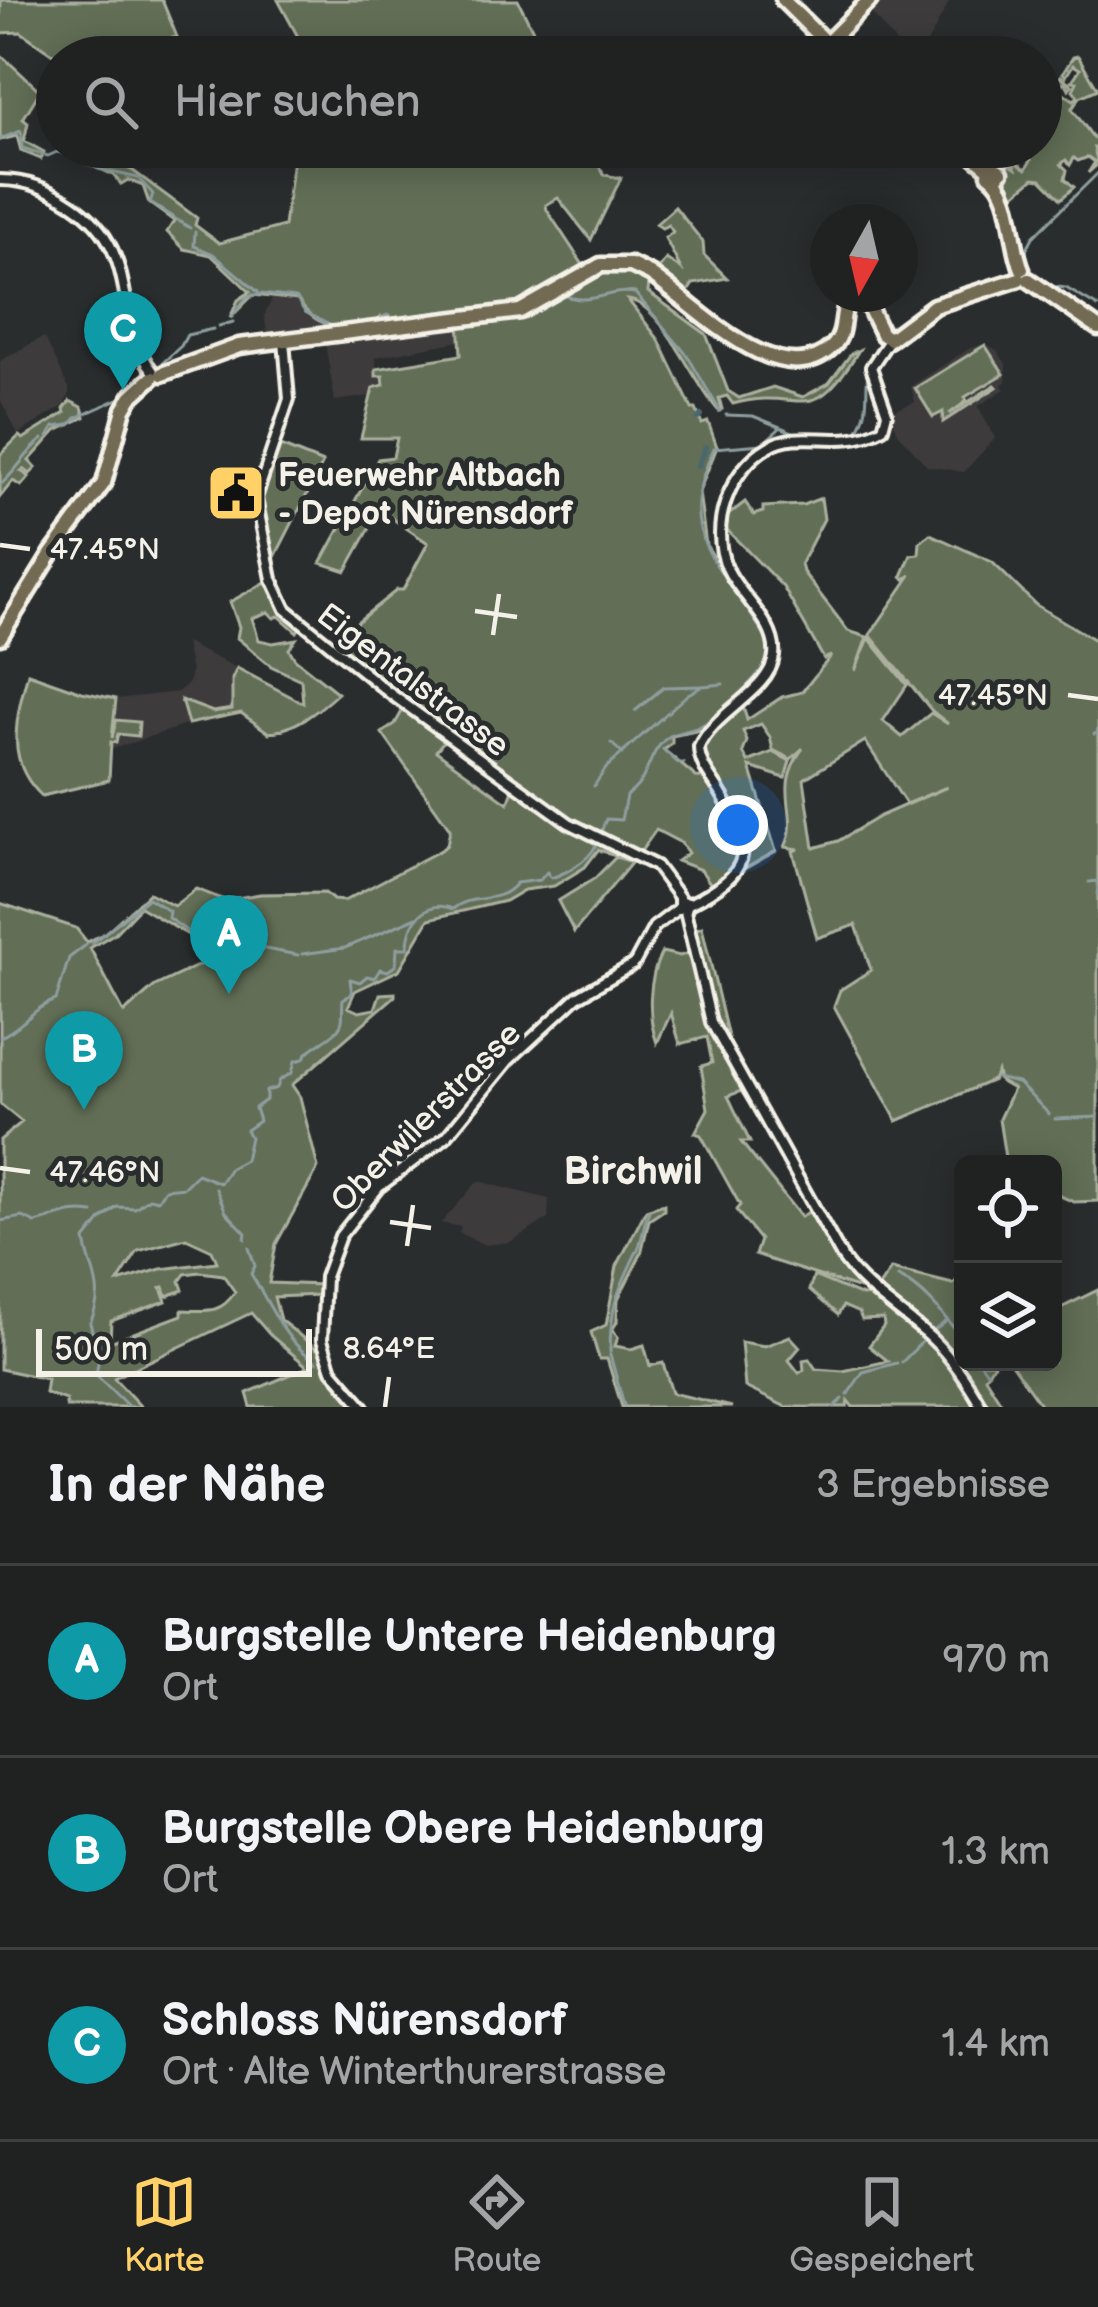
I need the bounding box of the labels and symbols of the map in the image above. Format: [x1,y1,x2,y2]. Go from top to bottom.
north arrow [810,204,918,312]
pin: C [84,291,162,390]
place label: Feuerwehr Altbach - Depot Nürensdorf [278,456,574,534]
public building icon: Feuerwehr Altbach - Depot Nürensdorf [205,462,267,524]
text: 47.45°N [50,532,160,568]
street label: Eigentalstrasse [309,595,517,766]
text: 47.45°N [938,678,1048,714]
your location [708,795,768,855]
pin: A [190,895,268,994]
pin: B [45,1011,123,1110]
street label: Oberwilerstrasse [323,1014,530,1221]
district label: Birchwil [563,1149,703,1196]
text: 47.46°N [49,1155,161,1191]
scale bar [36,1323,312,1376]
text: 8.64°E [343,1331,435,1367]

